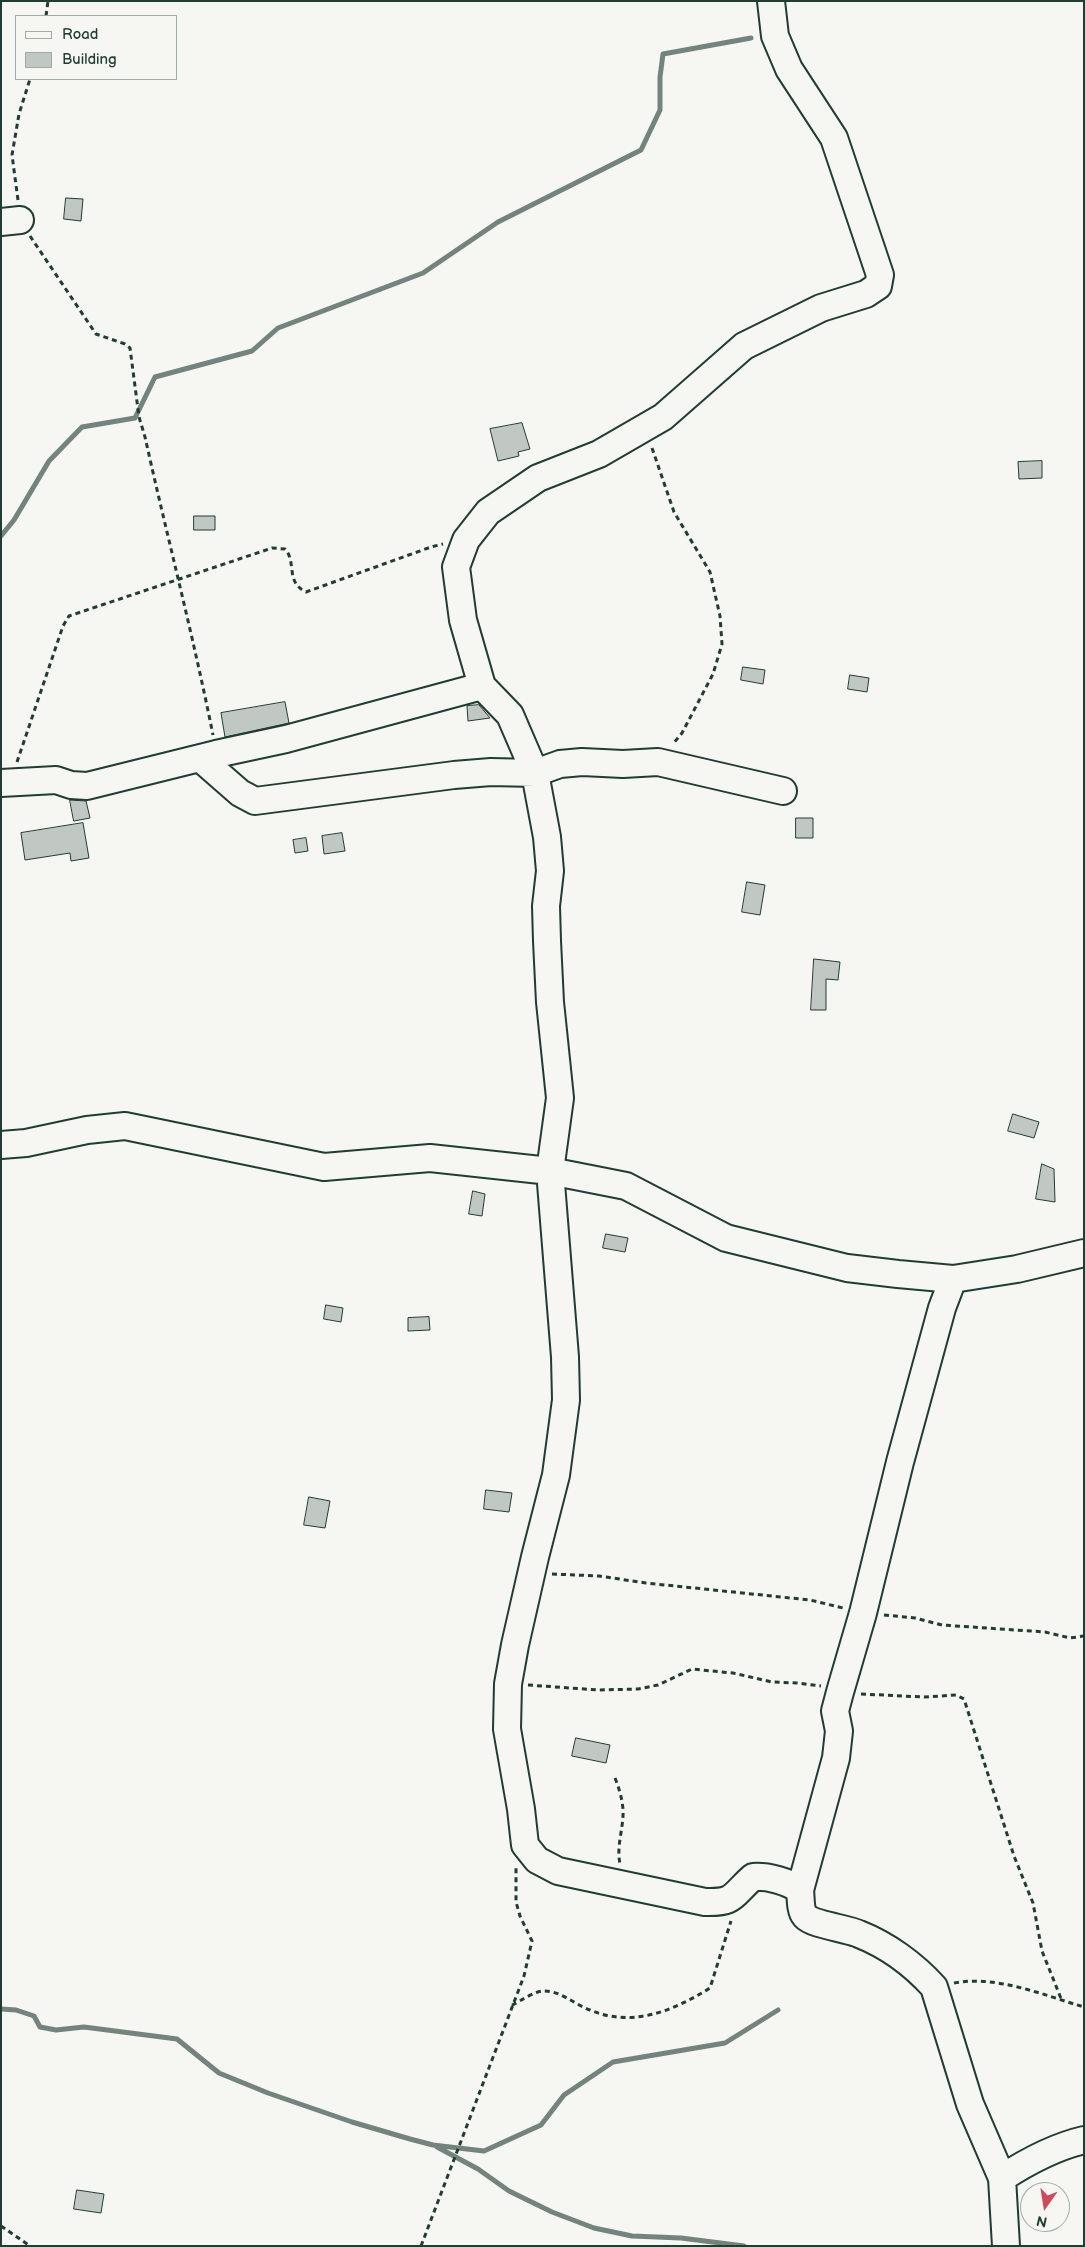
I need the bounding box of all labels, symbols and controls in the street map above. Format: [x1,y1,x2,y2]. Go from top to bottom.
legend [15,15,178,80]
text: Road [62,25,98,44]
text: Building [62,50,117,69]
north arrow [1020,2182,1070,2232]
text: N [1035,2212,1049,2231]

